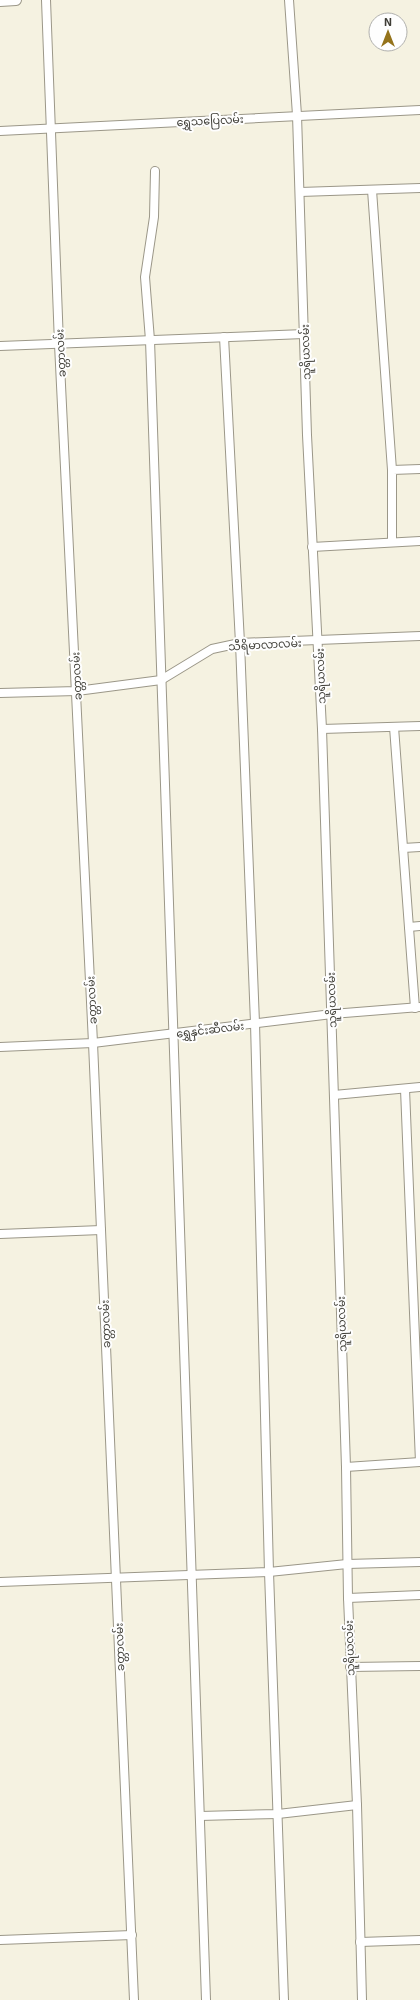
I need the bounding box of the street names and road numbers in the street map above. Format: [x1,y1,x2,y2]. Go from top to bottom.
street label: ရွှေသပြေလမ်း [176,112,244,131]
street label: သူရိယလမ်း [298,324,315,380]
street label: ခတ္တာလမ်း [52,328,71,378]
street label: သီရိမာလာလမ်း [228,636,302,655]
street label: သူရိယလမ်း [313,648,330,704]
street label: ခတ္တာလမ်း [68,651,87,701]
street label: သူရိယလမ်း [324,972,341,1028]
street label: ခတ္တာလမ်း [83,975,102,1025]
street label: ရွှေနှင်းဆီလမ်း [175,1018,245,1043]
street label: သူရိယလမ်း [334,1296,351,1352]
street label: ခတ္တာလမ်း [98,1299,115,1348]
street label: သူရိယလမ်း [342,1620,359,1676]
street label: ခတ္တာလမ်း [112,1622,129,1671]

